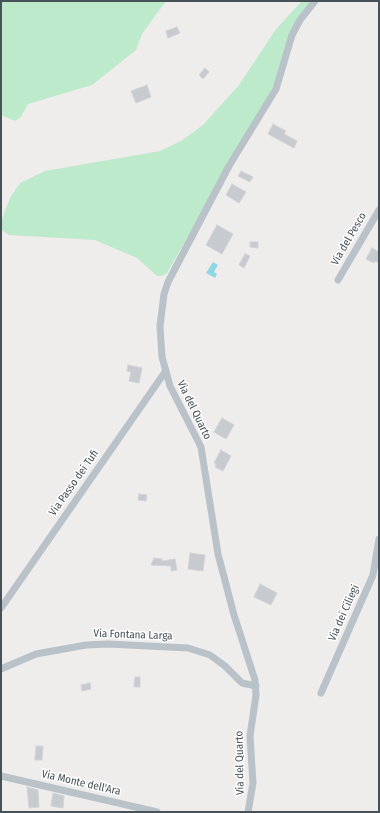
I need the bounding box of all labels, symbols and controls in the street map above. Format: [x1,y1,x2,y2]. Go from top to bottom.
street label: Via del Pesco [329,210,369,268]
street label: Via del Quarto [174,378,214,442]
street label: Via Passo dei Tufi [46,448,102,518]
street label: Via dei Ciliegi [326,583,362,643]
street label: Via Fontana Larga [93,627,173,643]
street label: Via del Quarto [233,731,247,795]
street label: Via Monte dell'Ara [40,767,122,799]

